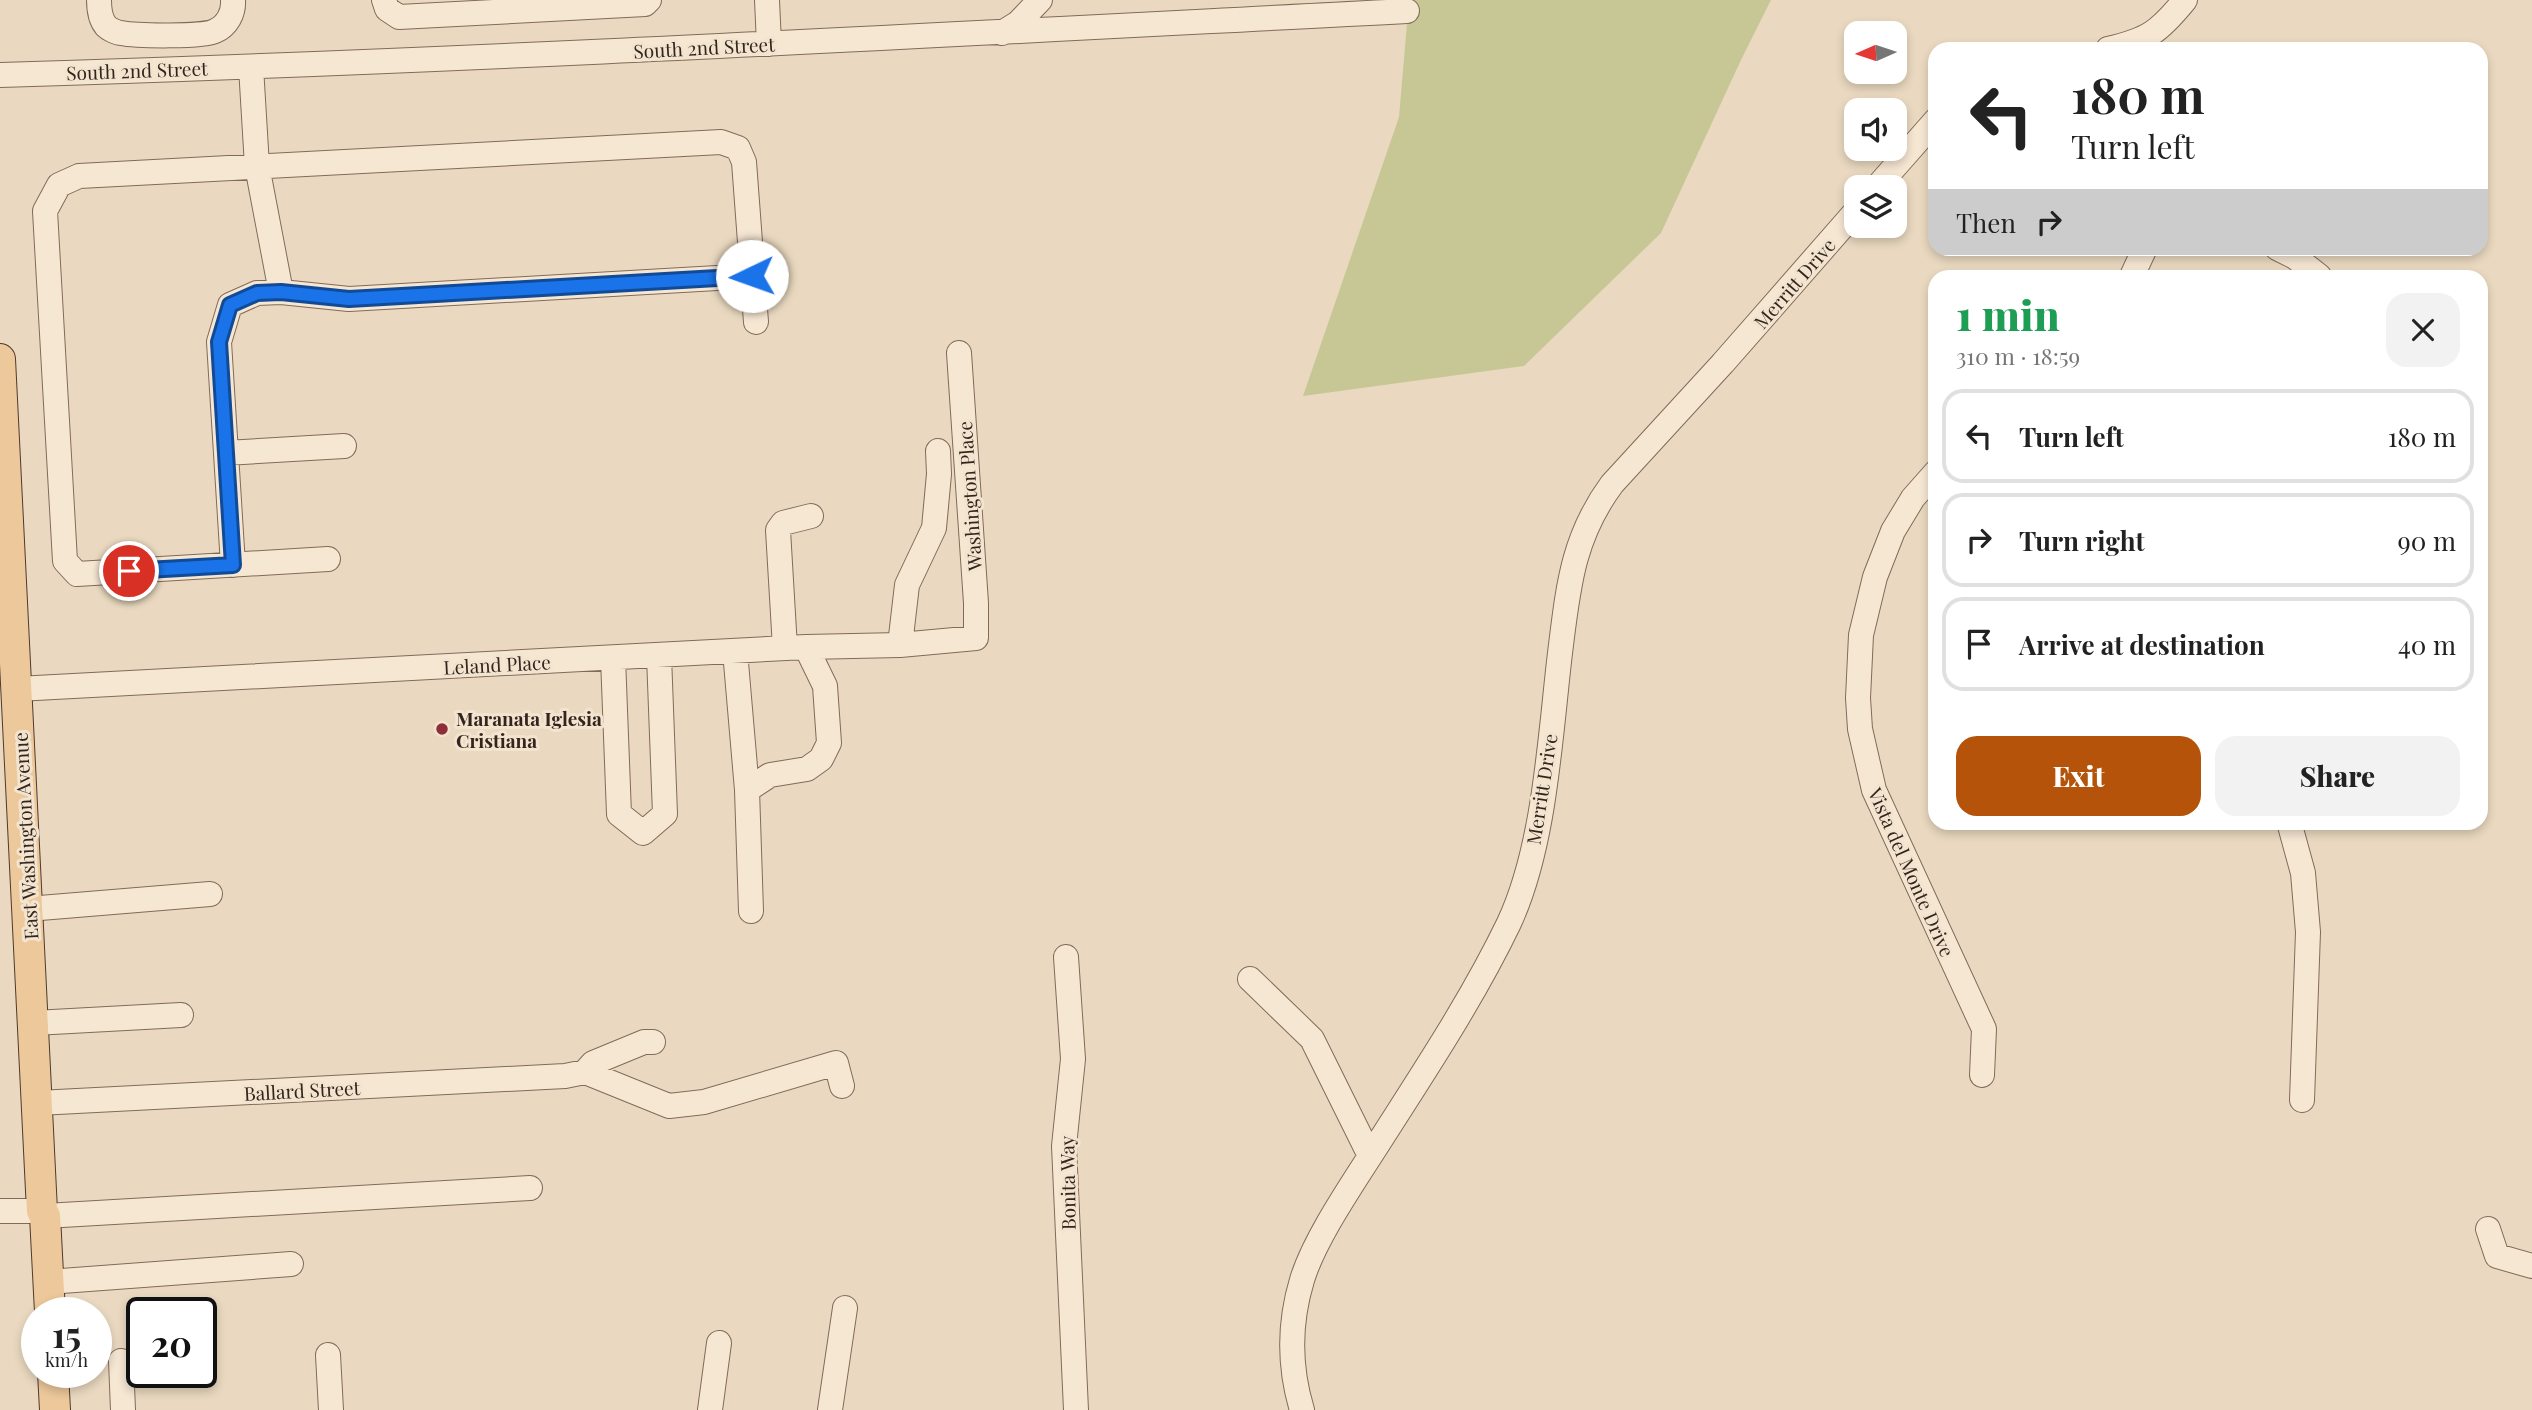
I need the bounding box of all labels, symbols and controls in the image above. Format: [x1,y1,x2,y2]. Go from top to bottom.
north arrow [1844,21,1908,84]
map controls [1844,21,1907,238]
street label: South 2nd Street [633,30,776,64]
street label: South 2nd Street [66,55,208,85]
text: 180 m [2071,61,2205,126]
icon: left [1956,70,2047,161]
button: sound [1844,98,1907,161]
text: Turn left [2071,124,2195,167]
button: layers [1844,175,1907,238]
icon: right [2030,203,2068,241]
text: Then [1956,205,2016,240]
street label: Merritt Drive [1747,232,1841,334]
position arrow [715,239,789,313]
text: 1 min [1956,286,2060,342]
button: close [2386,293,2460,367]
text: 310 m · 18:59 [1956,340,2080,371]
icon: left [1960,417,1998,455]
text: Turn left [2019,419,2124,454]
text: 180 m [2388,419,2456,454]
street label: Washington Place [951,420,987,573]
icon: right [1960,521,1998,559]
text: Turn right [2019,523,2145,558]
text: 90 m [2398,523,2456,558]
pin [99,541,159,601]
icon: arrive [110,552,148,590]
icon: arrive [1960,625,1998,663]
text: Arrive at destination [2019,627,2265,662]
text: 40 m [2398,627,2456,662]
street label: Leland Place [443,648,551,680]
place label: Maranata Iglesia Cristiana [456,705,602,753]
marker: Maranata Iglesia Cristiana [434,721,450,737]
street label: East Washington Avenue [7,732,43,940]
street label: Merritt Drive [1519,732,1563,846]
button: Exit [1956,736,2201,816]
button: Share [2215,736,2460,816]
street label: Vista del Monte Drive [1863,782,1961,961]
street label: Ballard Street [243,1074,361,1106]
street label: Bonita Way [1053,1135,1081,1230]
speed limit sign: 20 [126,1297,217,1388]
text: 15 [52,1310,81,1357]
text: km/h [45,1348,88,1372]

